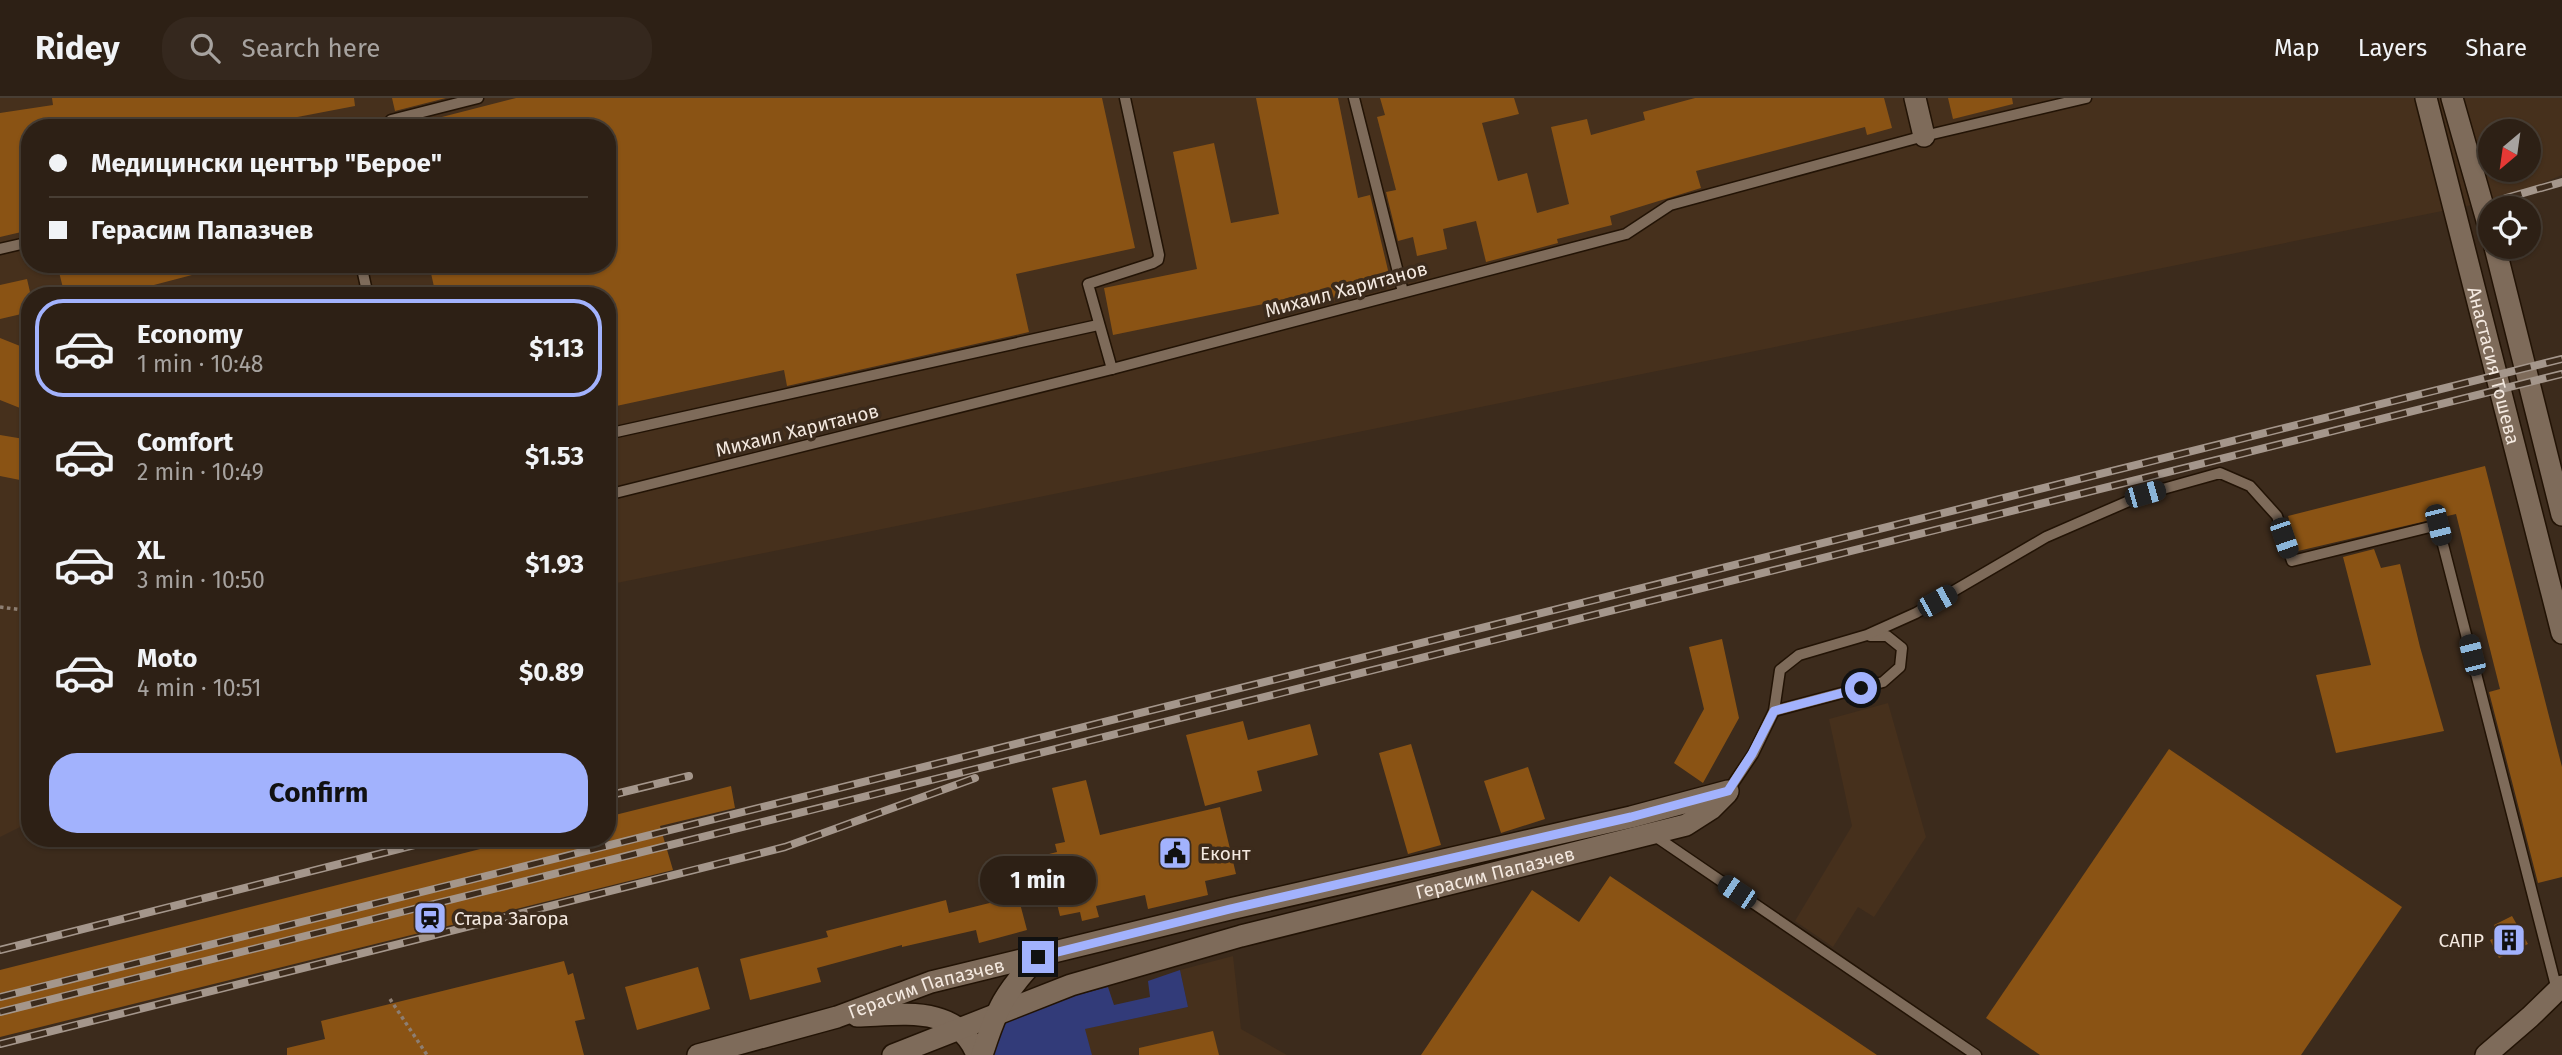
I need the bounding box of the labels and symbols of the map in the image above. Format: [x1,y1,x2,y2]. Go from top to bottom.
north arrow [2478,119,2541,182]
street label: Михаил Хаританов [1262,257,1430,322]
street label: Анастасия Тошева [2462,284,2525,447]
street label: Михаил Хаританов [713,399,881,462]
car [2122,478,2169,510]
car [2423,502,2454,548]
car [2268,515,2301,561]
car [1914,582,1961,620]
car [2457,632,2488,678]
route start [1845,672,1877,704]
public building icon: Еконт [1156,834,1194,872]
place label: Еконт [1200,842,1251,865]
street label: Герасим Папазчев [1413,842,1577,904]
callout: 1 min [980,856,1096,904]
car [1714,872,1761,912]
station icon: Стара Загора [411,899,449,937]
place label: Стара Загора [454,907,569,930]
building icon: САПР [2490,921,2528,959]
place label: САПР [2439,929,2484,952]
route end [1022,941,1054,973]
street label: Герасим Папазчев [845,953,1007,1024]

